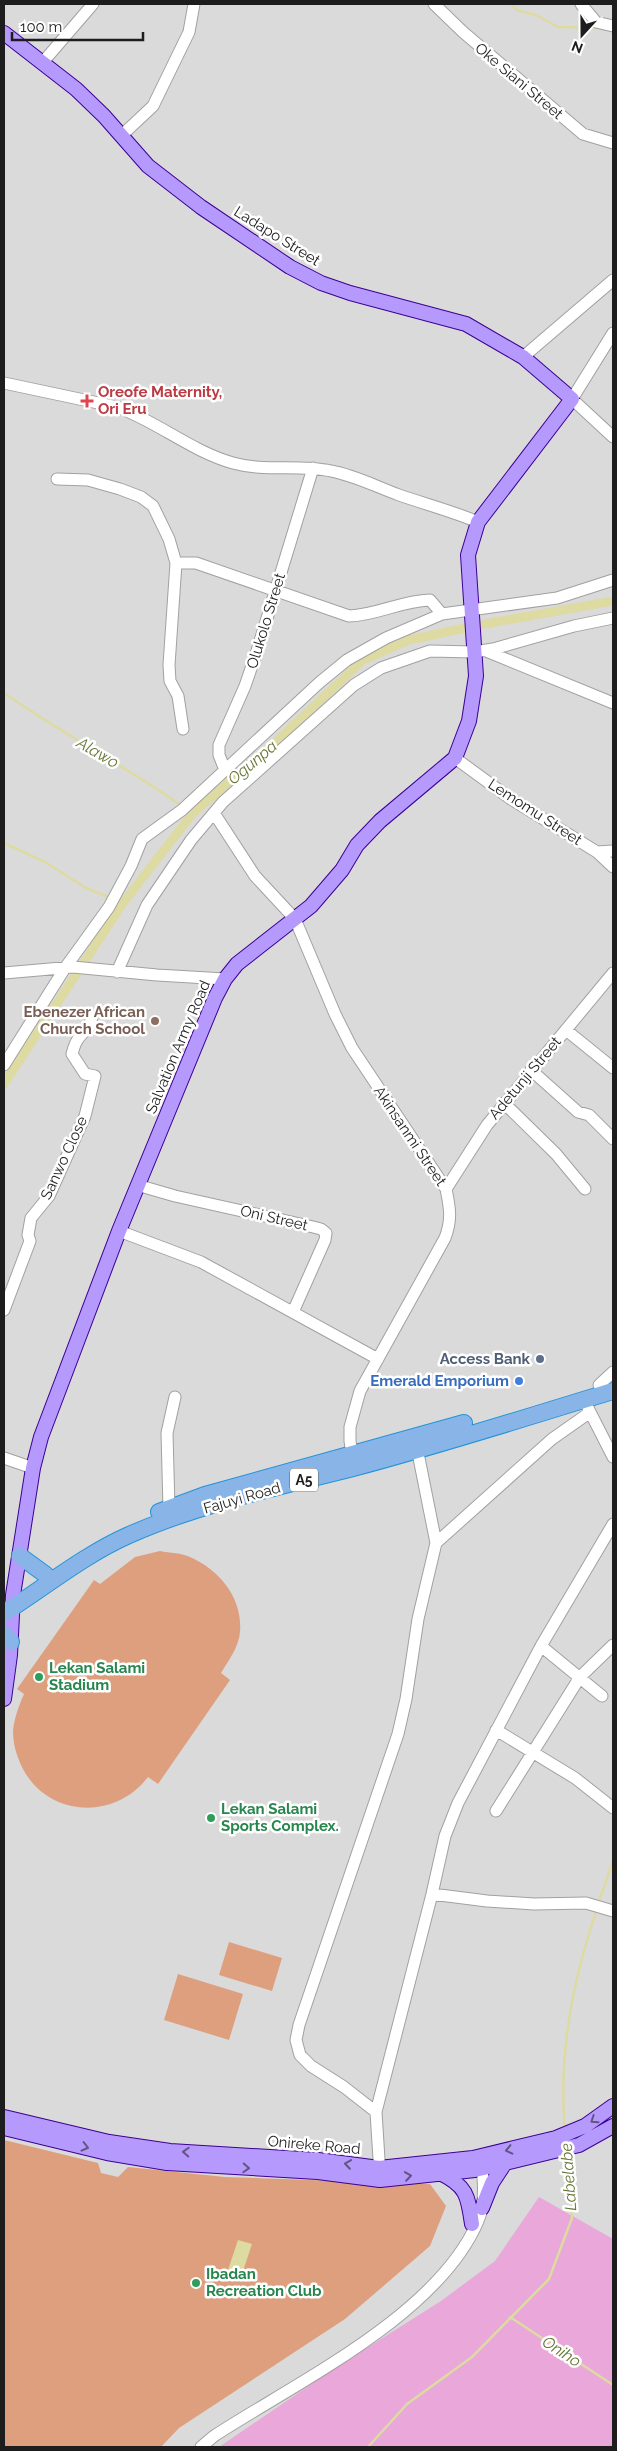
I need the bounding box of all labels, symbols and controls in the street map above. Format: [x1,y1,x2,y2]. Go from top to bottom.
scale bar [12,10,144,42]
north arrow [557,10,607,60]
text: 100 m [20,18,62,36]
text: N [569,38,585,57]
street label: Oke Siani Street [471,39,567,123]
street label: Ladapo Street [231,202,323,270]
place label: Oreofe Maternity, Ori Eru [98,383,222,418]
marker: Oreofe Maternity, Ori Eru [80,394,94,408]
street label: Olukolo Street [243,571,289,671]
water label: Alawo [73,732,122,772]
water label: Ogunpa [224,736,281,788]
street label: Lemomu Street [485,775,585,849]
street label: Salvation Army Road [142,978,214,1116]
place label: Ebenezer African Church School [24,1003,145,1038]
marker: Ebenezer African Church School [149,1015,161,1027]
street label: Adetunji Street [485,1033,565,1123]
street label: Akinsanmi Street [370,1083,450,1189]
street label: Sanwo Close [37,1113,91,1203]
street label: Oni Street [239,1202,309,1234]
place label: Access Bank [440,1350,531,1368]
marker: Access Bank [534,1353,546,1365]
place label: Emerald Emporium [370,1372,509,1390]
marker: Emerald Emporium [513,1375,525,1387]
road number: A5 [290,1468,318,1492]
street label: Fajuyi Road [201,1478,283,1518]
place label: Lekan Salami Stadium [49,1659,145,1694]
marker: Lekan Salami Stadium [33,1671,45,1683]
place label: Lekan Salami Sports Complex. [221,1800,339,1835]
marker: Lekan Salami Sports Complex. [205,1812,217,1824]
one-way arrow [590,2113,599,2123]
street label: Onireke Road [267,2132,361,2158]
one-way arrow [81,2142,89,2152]
water label: Labelabe [557,2142,580,2212]
one-way arrow [504,2144,513,2155]
one-way arrow [182,2147,190,2158]
one-way arrow [343,2159,351,2170]
one-way arrow [242,2162,250,2173]
one-way arrow [403,2172,412,2182]
place label: Ibadan Recreation Club [206,2265,322,2300]
marker: Ibadan Recreation Club [190,2277,202,2289]
water label: Oniho [539,2332,585,2371]

